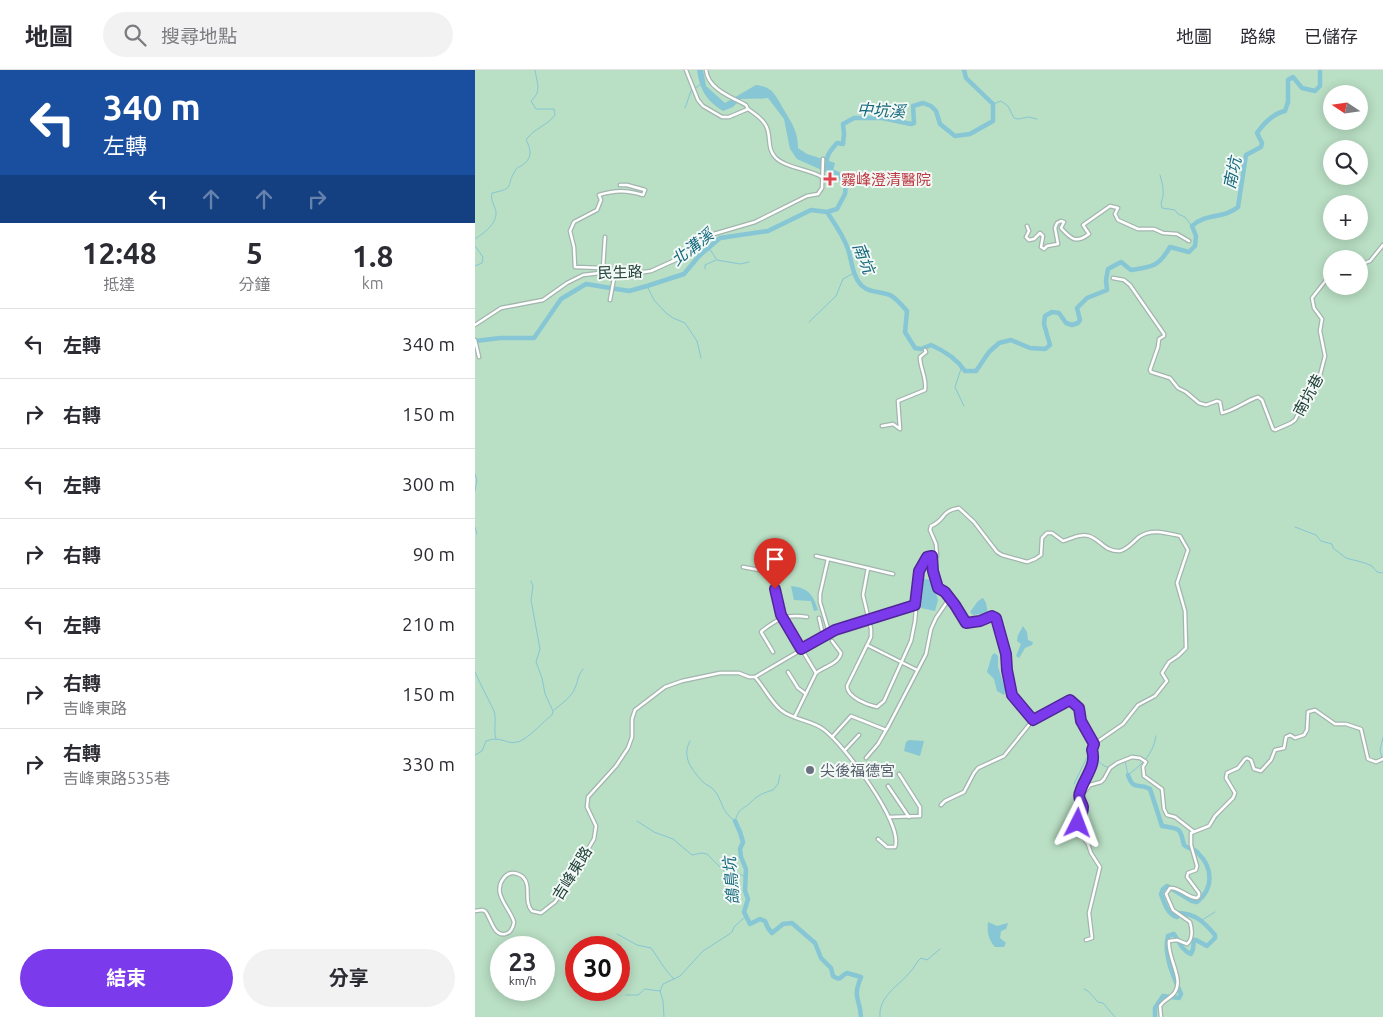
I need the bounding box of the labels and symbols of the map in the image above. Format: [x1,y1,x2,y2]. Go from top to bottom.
north arrow [1323,85,1367,130]
water label: 中坑溪 [857,100,907,120]
water label: 南坑 [1220,154,1245,191]
place label: 霧峰澄清醫院 [841,171,931,188]
marker: 霧峰澄清醫院 [823,172,837,186]
water label: 北溝溪 [668,224,718,269]
water label: 南坑 [850,240,879,278]
street label: 民生路 [597,263,643,281]
street label: 南坑巷 [1290,371,1326,419]
pin [754,538,796,589]
place label: 尖後福德宮 [820,762,895,779]
marker: 尖後福德宮 [804,764,816,776]
position arrow [1051,796,1103,848]
street label: 吉峰東路 [549,843,595,903]
water label: 鴿鳥坑 [720,854,742,906]
speed limit sign: 30 [565,936,630,1001]

